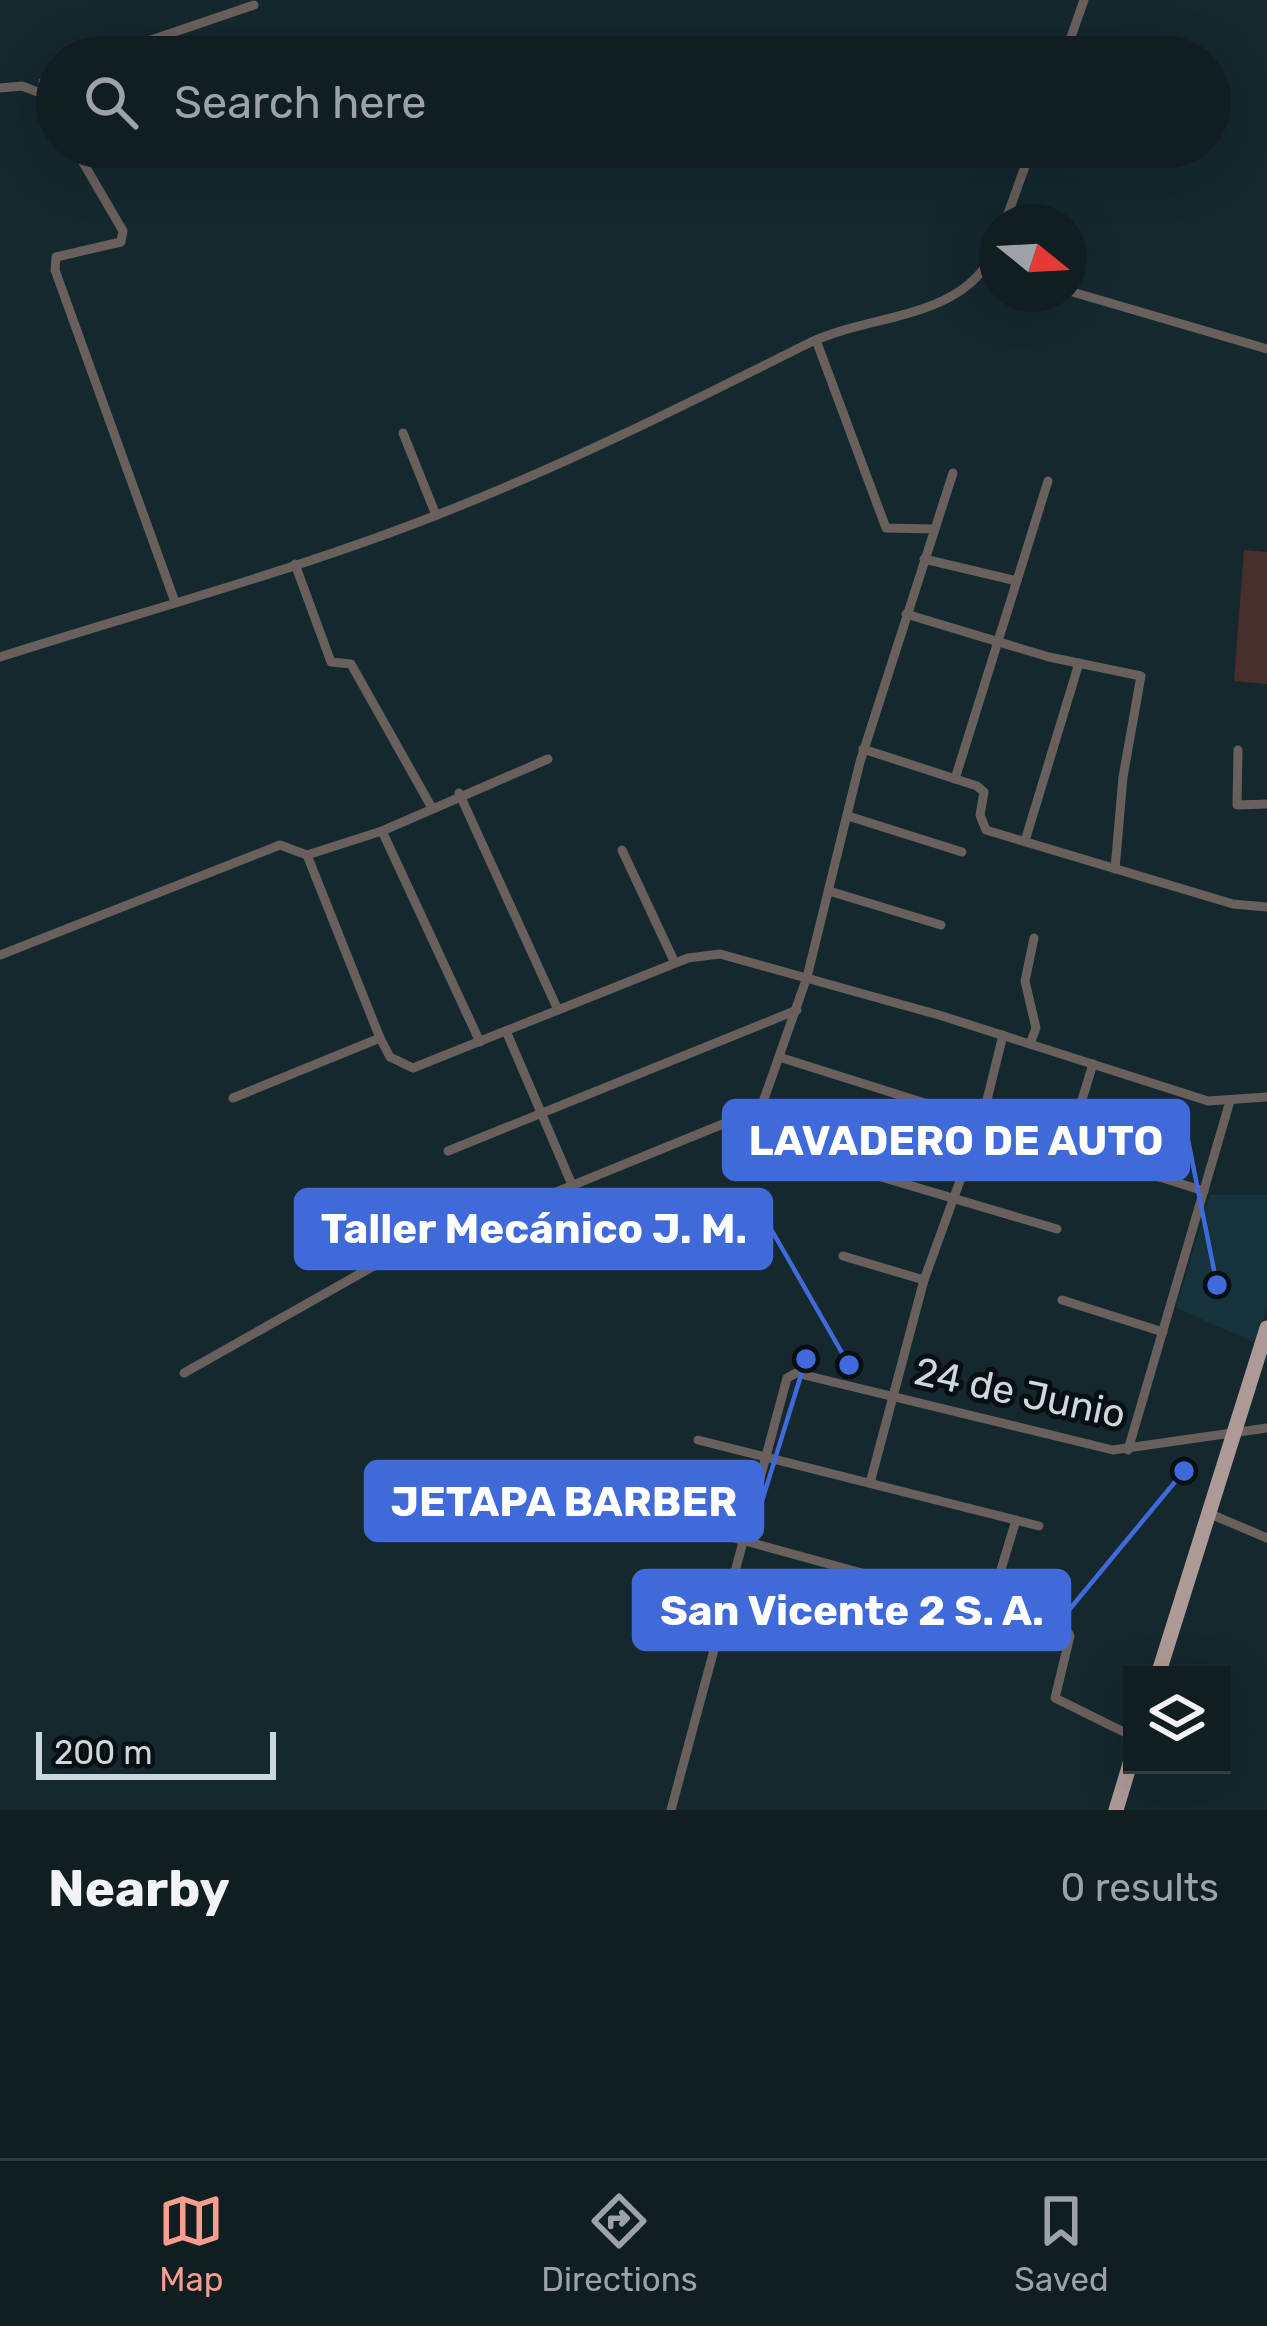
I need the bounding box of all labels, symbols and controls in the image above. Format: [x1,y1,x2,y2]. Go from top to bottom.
search box [36,36,1231,168]
icon: search [78,69,144,135]
text: Search here [174,76,426,129]
north arrow [979,204,1087,312]
callout: LAVADERO DE AUTO [724,1101,1188,1179]
text: LAVADERO DE AUTO [749,1116,1163,1166]
callout: Taller Mecánico J. M. [296,1190,771,1268]
text: Taller Mecánico J. M. [321,1204,747,1254]
street label: 24 de Junio [910,1348,1130,1438]
callout: JETAPA BARBER [366,1462,762,1540]
text: JETAPA BARBER [391,1477,737,1527]
callout: San Vicente 2 S. A. [634,1571,1069,1649]
text: San Vicente 2 S. A. [660,1586,1044,1636]
map controls [1123,1666,1231,1774]
button: layers [1123,1666,1231,1774]
scale bar [36,1726,276,1779]
text: 200 m [54,1733,153,1772]
text: Nearby [48,1858,230,1919]
text: 0 results [1060,1865,1219,1911]
tab: Map [158,2188,224,2299]
tab: Directions [541,2188,698,2299]
tab: Saved [1014,2188,1109,2299]

